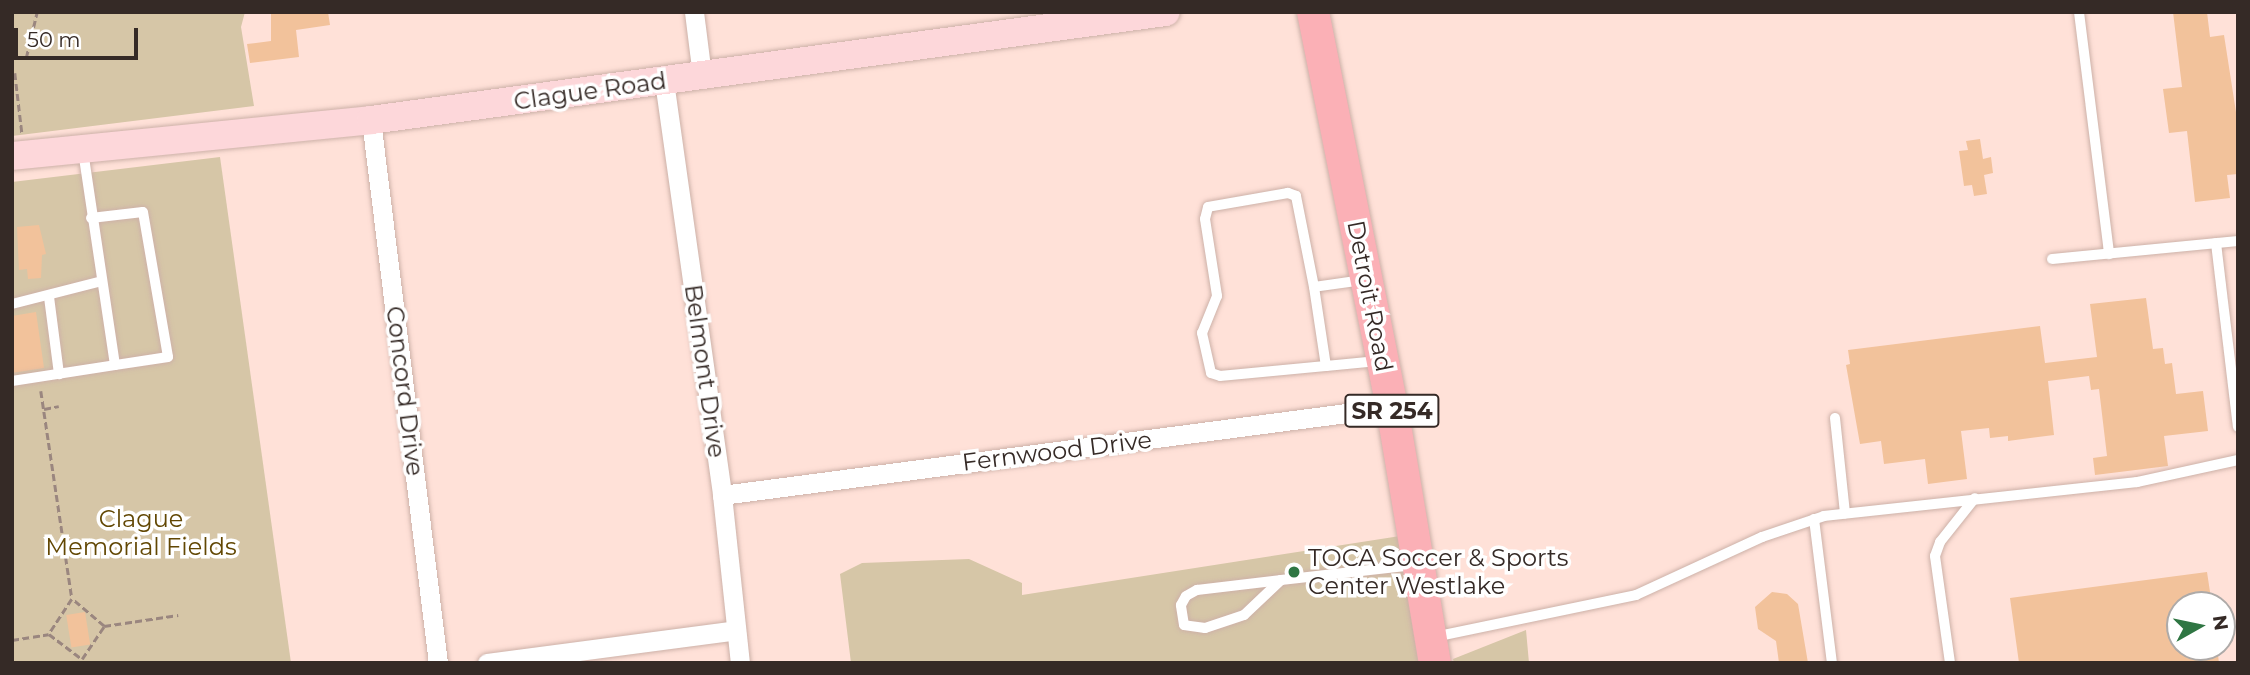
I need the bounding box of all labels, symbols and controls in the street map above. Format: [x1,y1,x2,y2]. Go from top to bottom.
scale bar [18,14,142,58]
text: 50 m [27,27,81,52]
street label: Clague Road [512,66,668,116]
street label: Detroit Road [1341,218,1399,374]
street label: Belmont Drive [679,283,731,459]
street label: Concord Drive [380,304,430,478]
road number: SR 254 [1343,392,1441,430]
street label: Fernwood Drive [960,425,1154,477]
park label: Clague Memorial Fields [45,505,237,561]
place label: TOCA Soccer & Sports Center Westlake [1308,544,1568,600]
marker: TOCA Soccer & Sports Center Westlake [1286,564,1302,580]
north arrow [2166,591,2236,661]
text: N [2208,614,2233,632]

